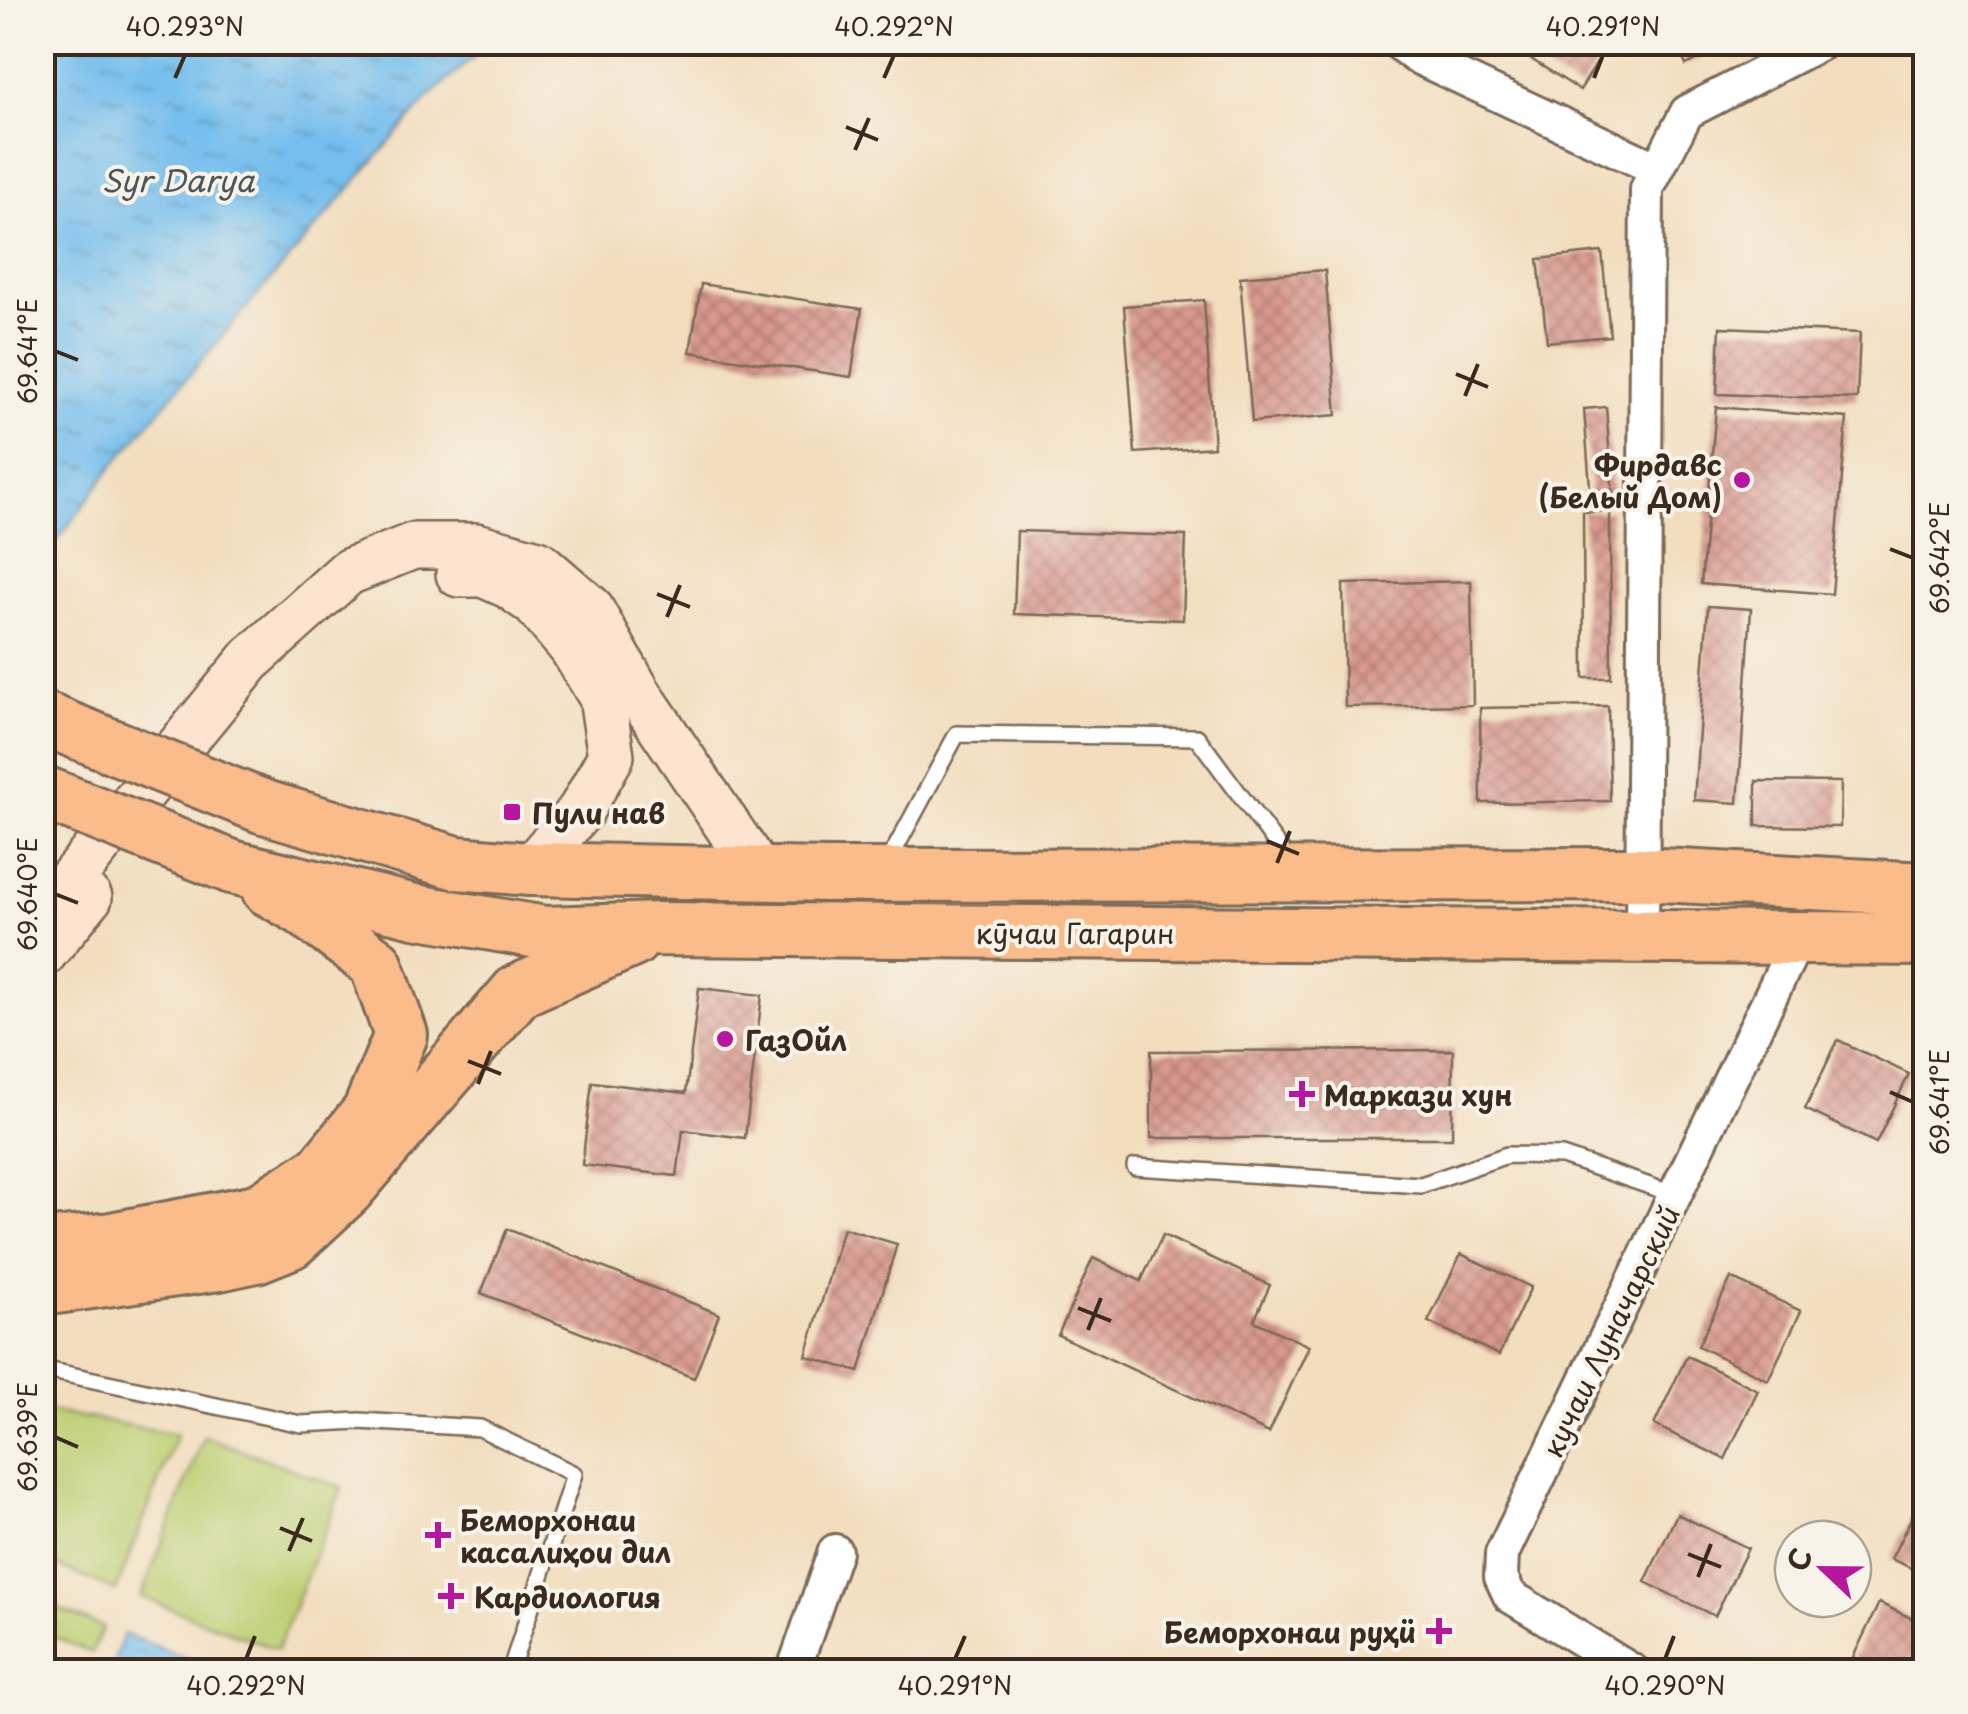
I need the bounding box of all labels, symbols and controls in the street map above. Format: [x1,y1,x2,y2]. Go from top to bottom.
text: 40.293°N [126,7,244,45]
text: 40.292°N [834,7,954,45]
text: 40.291°N [1546,7,1660,45]
water label: Syr Darya [102,157,256,202]
text: 69.641°E [8,298,46,404]
place label: Фирдавс (Белый Дом) [1538,443,1722,518]
marker: Фирдавс (Белый Дом) [1731,469,1753,491]
text: 69.642°E [1920,502,1958,614]
place label: Пули нав [532,791,665,834]
marker: Пули нав [501,801,523,823]
text: 69.640°E [8,837,46,951]
street label: кӯчаи Гагарин [976,911,1174,954]
place label: ГазОйл [745,1018,847,1061]
marker: ГазОйл [714,1028,736,1050]
text: 69.641°E [1920,1049,1958,1155]
place label: Маркази хун [1324,1073,1512,1116]
marker: Маркази хун [1289,1081,1315,1107]
street label: кучаи Луначарский [1530,1198,1690,1464]
text: 69.639°E [8,1382,46,1492]
place label: Беморхонаи касалиҳои дил [460,1498,671,1573]
north arrow [1773,1519,1873,1619]
marker: Беморхонаи касалиҳои дил [425,1522,451,1548]
text: С [1775,1541,1822,1577]
place label: Кардиология [474,1575,661,1618]
marker: Кардиология [438,1583,464,1609]
place label: Беморхонаи руҳӣ [1164,1610,1416,1653]
marker: Беморхонаи руҳӣ [1426,1618,1452,1644]
text: 40.292°N [186,1666,306,1704]
text: 40.291°N [898,1666,1012,1704]
text: 40.290°N [1604,1666,1726,1704]

